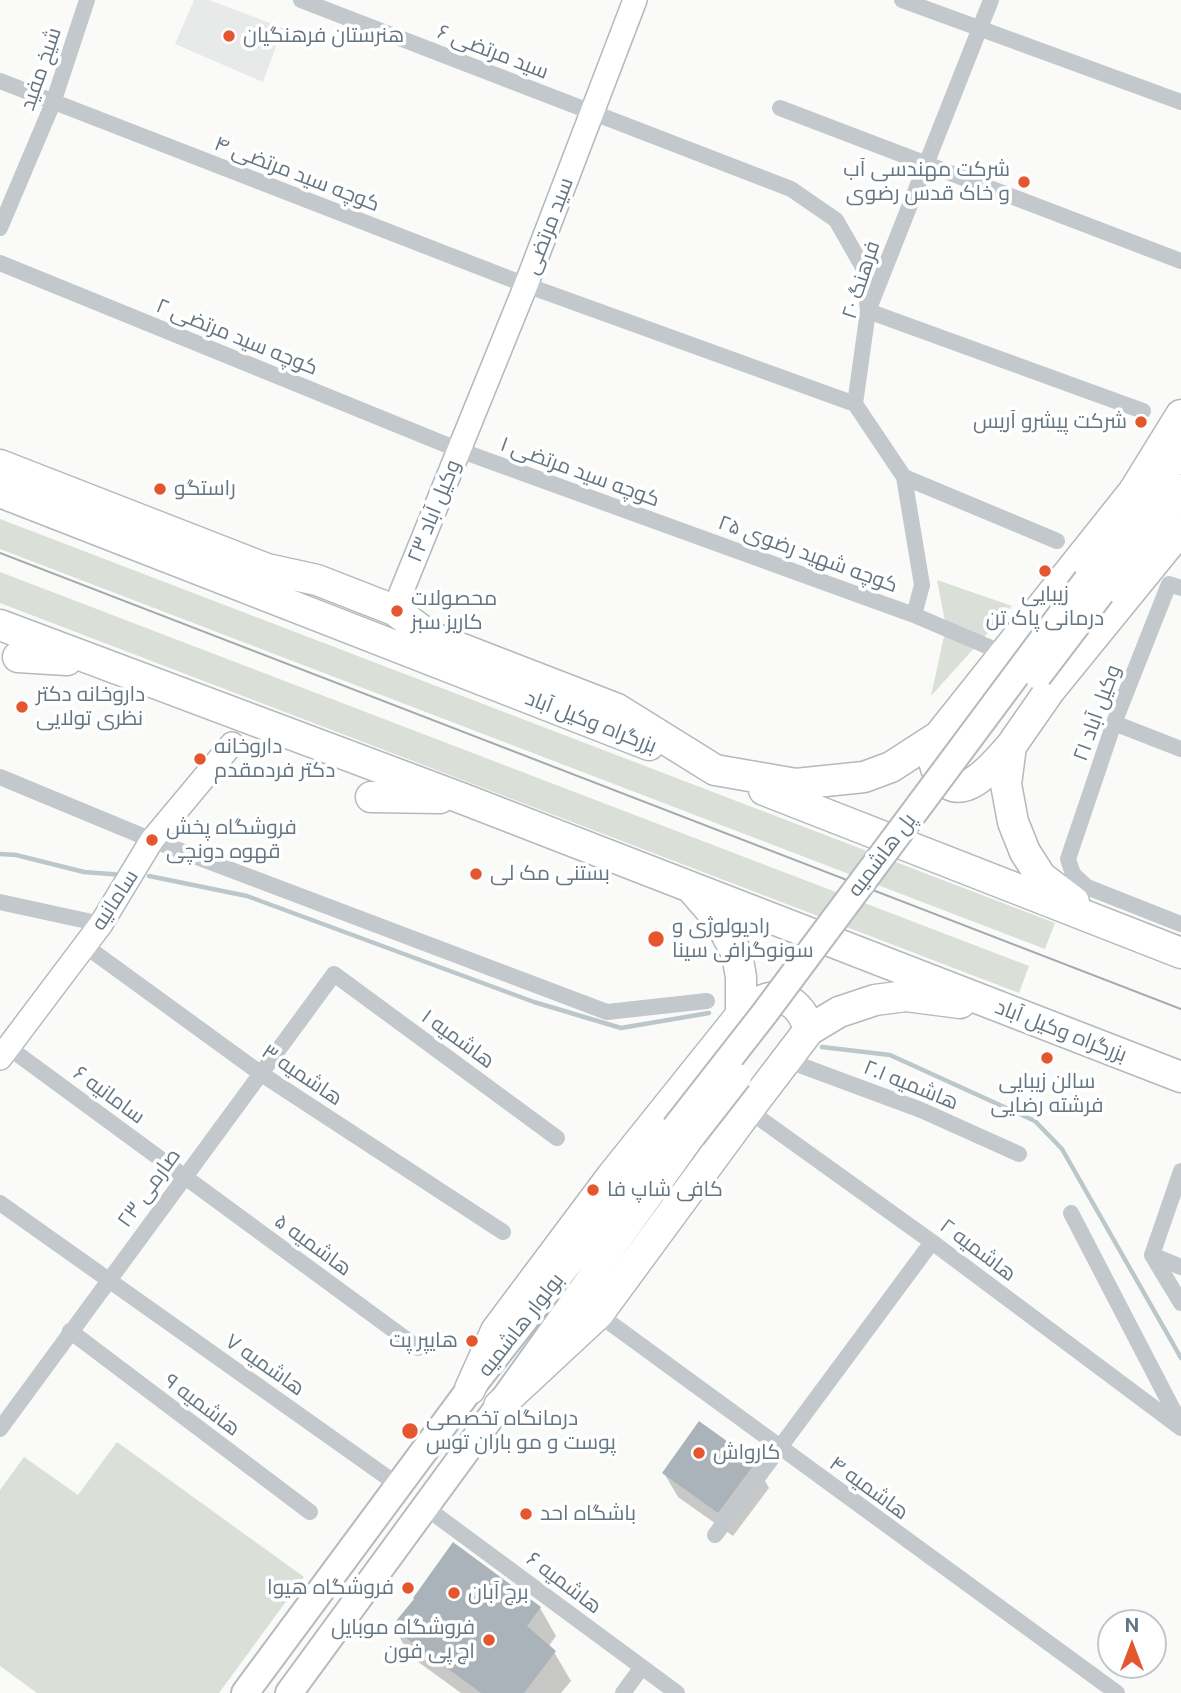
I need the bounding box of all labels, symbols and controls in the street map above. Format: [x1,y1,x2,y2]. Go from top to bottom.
street label: سید مرتضی ۶ [434,19,552,85]
place label: هنرستان فرهنگیان [243,23,404,49]
street label: شیخ مفید [15,24,67,114]
marker: هنرستان فرهنگیان [221,28,237,44]
street label: کوچه سید مرتضی ۴ [211,131,383,217]
place label: شرکت مهندسی آب و خاک قدس رضوی [843,157,1010,207]
street label: سید مرتضی [519,174,579,278]
marker: شرکت مهندسی آب و خاک قدس رضوی [1016,174,1032,190]
street label: فرهنگ ۲۰ [837,238,885,322]
street label: کوچه سید مرتضی ۲ [153,293,321,381]
place label: شرکت پیشرو آریس [973,409,1127,435]
marker: شرکت پیشرو آریس [1133,414,1149,430]
street label: کوچه سید مرتضی ۱ [497,432,663,512]
street label: ۲۳ وکیل آباد [402,456,466,566]
place label: راستگو [174,476,236,502]
marker: راستگو [152,481,168,497]
street label: کوچه شهید رضوی ۲۵ [715,510,901,598]
marker: زیبایی درمانی پاک تن [1037,563,1053,579]
place label: زیبایی درمانی پاک تن [986,582,1104,632]
place label: محصولات کاریز سبز [411,586,497,636]
marker: محصولات کاریز سبز [389,603,405,619]
street label: ۲۱ وکیل آباد [1068,661,1126,765]
place label: داروخانه دکتر نظری تولایی [36,682,145,732]
street label: بزرگراه وکیل آباد [522,685,660,759]
marker: داروخانه دکتر نظری تولایی [14,699,30,715]
place label: داروخانه دكتر فردمقدم [214,734,335,784]
marker: داروخانه دكتر فردمقدم [192,751,208,767]
street label: پل هاشمیه [842,808,922,902]
place label: فروشگاه پخش قهوه دونچی [166,815,297,865]
marker: فروشگاه پخش قهوه دونچی [144,832,160,848]
place label: بستنی مک لی [490,861,610,887]
street label: سامانیه [86,865,144,935]
marker: بستنی مک لی [468,866,484,882]
place label: رادیولوژی و سونوگرافی سینا [672,914,814,964]
marker: رادیولوژی و سونوگرافی سینا [646,929,666,949]
street label: بزرگراه وکیل آباد [992,994,1130,1068]
street label: هاشمیه ۱ [416,1004,500,1074]
street label: هاشمیه ۳ [257,1039,347,1111]
marker: سالن زیبایی فرشته رضایی [1039,1050,1055,1066]
street label: هاشمیه ۲.۱ [860,1055,962,1115]
street label: سامانیه ۶ [68,1061,150,1129]
place label: سالن زیبایی فرشته رضایی [991,1069,1103,1119]
street label: صارمی ۲۳ [112,1144,186,1232]
place label: کافی شاپ فا [607,1177,723,1203]
marker: کافی شاپ فا [585,1182,601,1198]
street label: هاشمیه ۵ [269,1209,357,1281]
street label: هاشمیه ۲ [935,1213,1021,1287]
street label: بولوار هاشمیه [473,1268,569,1382]
place label: هایپر پت [389,1328,458,1354]
street label: هاشمیه ۷ [221,1329,309,1401]
marker: هایپر پت [464,1333,480,1349]
street label: هاشمیه ۹ [159,1368,245,1442]
place label: درمانگاه تخصصی پوست و مو باران توس [426,1406,616,1456]
marker: درمانگاه تخصصی پوست و مو باران توس [400,1421,420,1441]
place label: کارواش [713,1440,780,1466]
marker: کارواش [691,1445,707,1461]
street label: هاشمیه ۴ [824,1451,914,1525]
place label: باشگاه احد [540,1501,636,1527]
marker: باشگاه احد [518,1506,534,1522]
street label: هاشمیه ۶ [521,1546,607,1620]
place label: فروشگاه هیوا [267,1575,394,1601]
marker: فروشگاه هیوا [400,1580,416,1596]
place label: برج آبان [468,1580,529,1606]
marker: برج آبان [446,1585,462,1601]
north arrow [1097,1609,1167,1679]
text: N [1125,1614,1139,1636]
place label: فروشگاه موبایل اچ پی فون [331,1615,475,1665]
marker: فروشگاه موبایل اچ پی فون [481,1632,497,1648]

